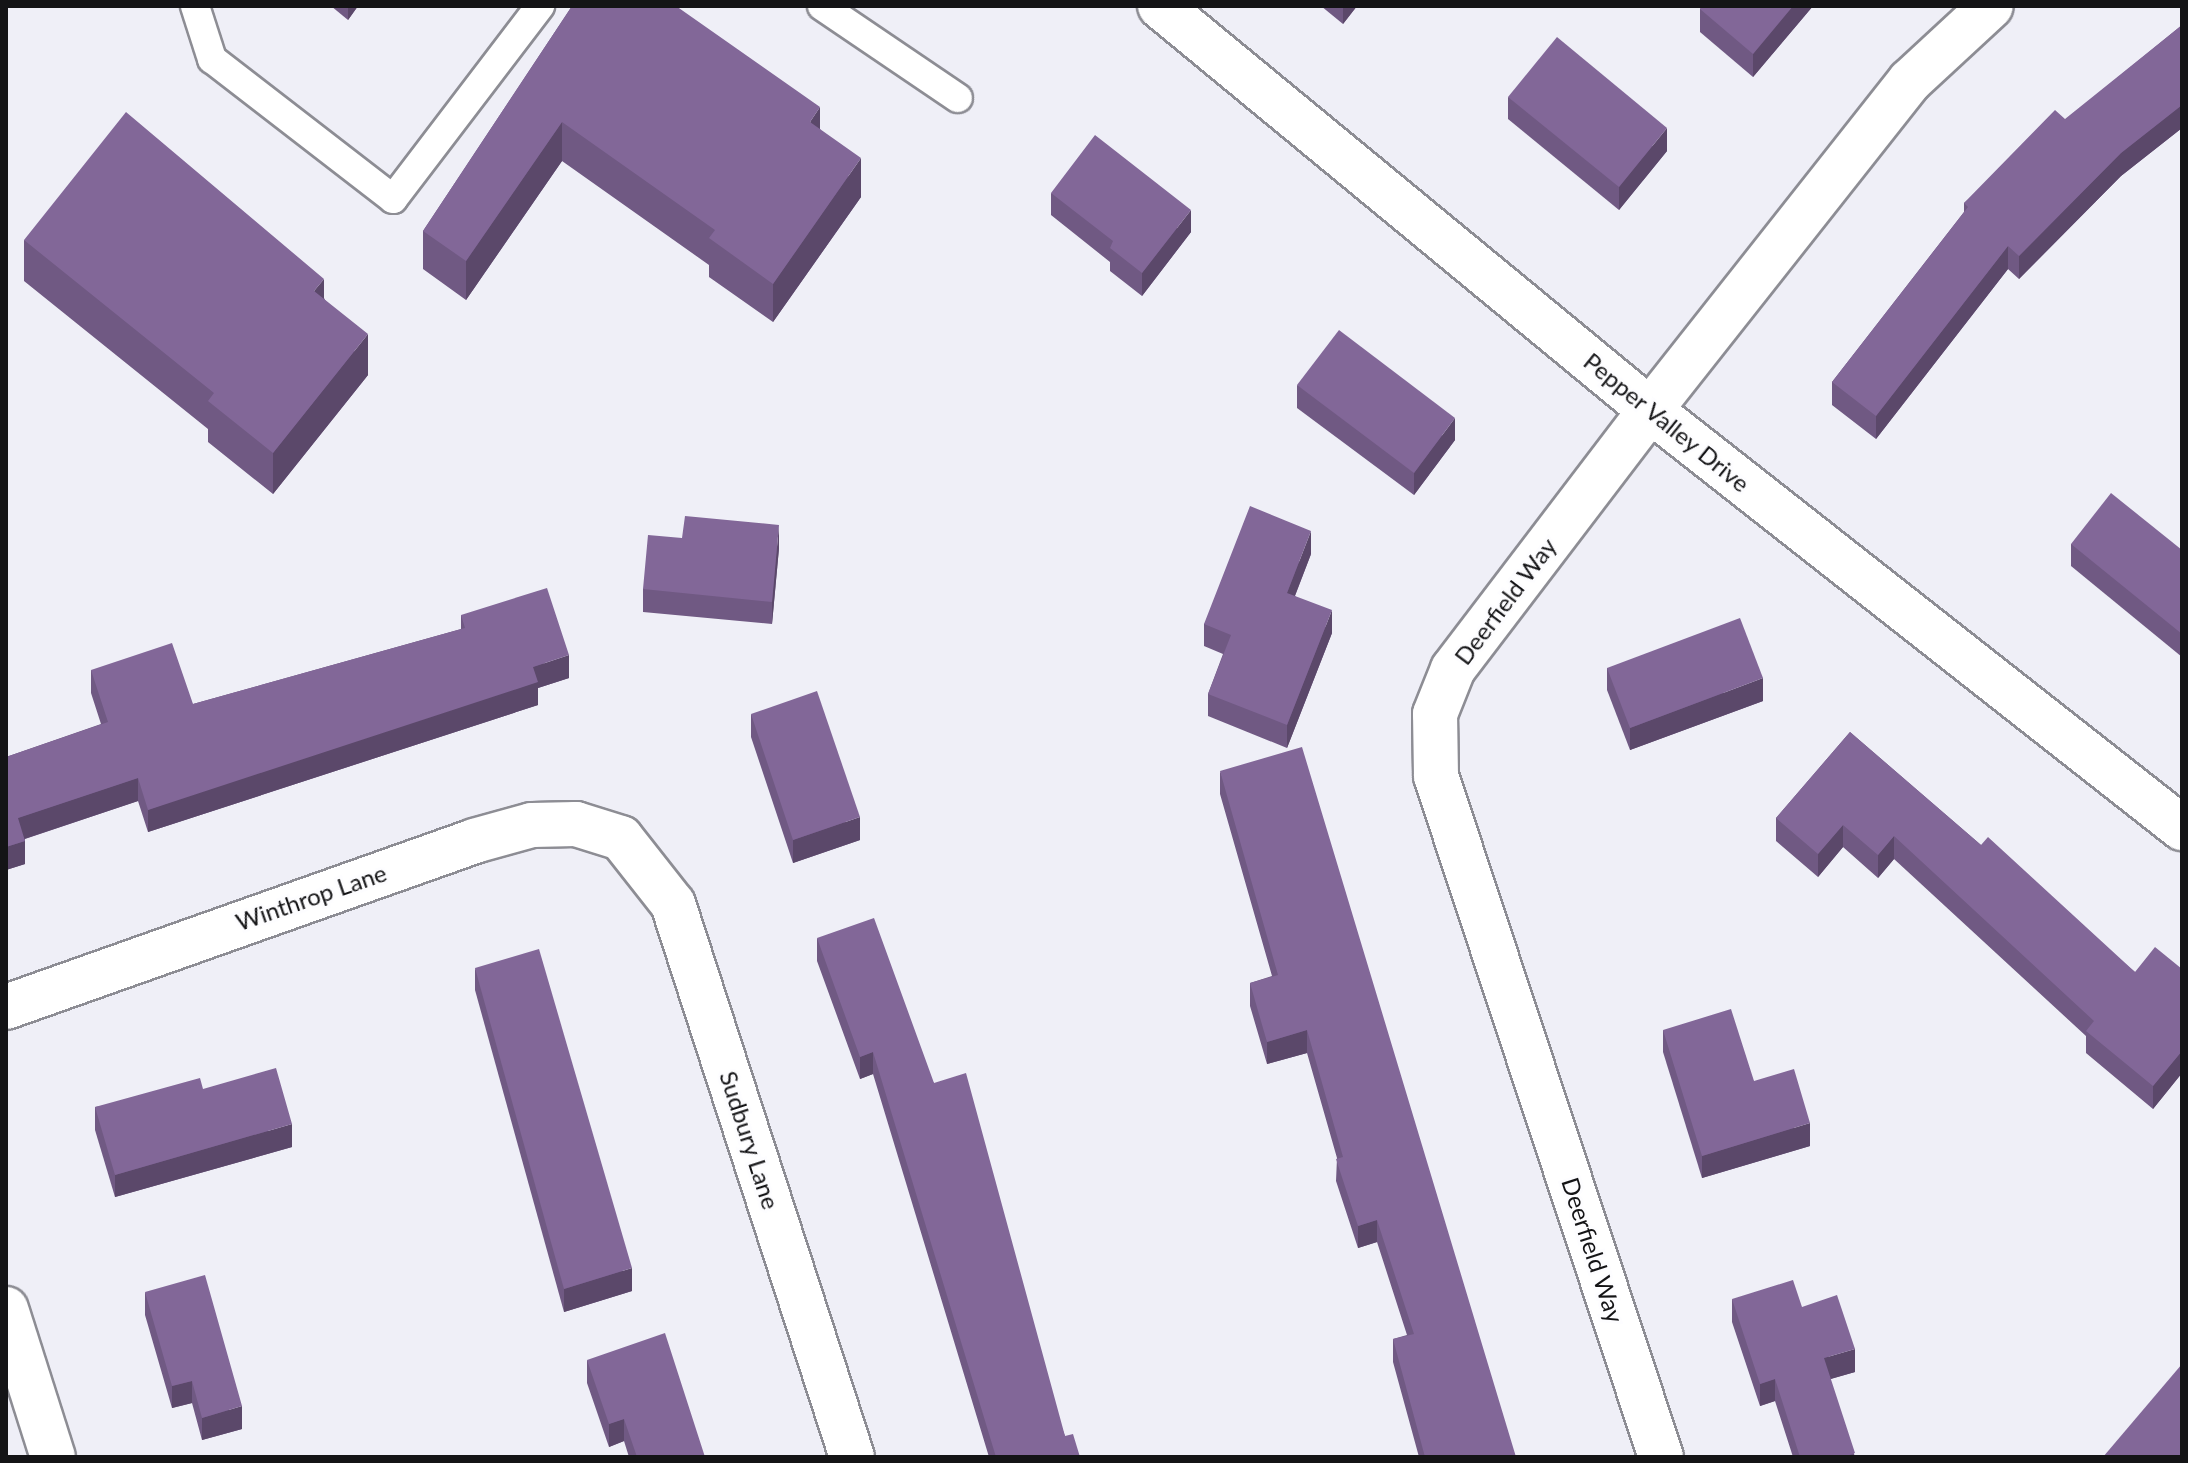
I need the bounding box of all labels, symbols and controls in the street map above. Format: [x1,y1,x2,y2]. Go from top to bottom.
street label: Pepper Valley Drive [1578,346,1756,498]
street label: Deerfield Way [1448,532,1562,670]
street label: Winthrop Lane [232,858,390,936]
street label: Sudbury Lane [714,1067,786,1213]
street label: Deerfield Way [1556,1174,1630,1326]

